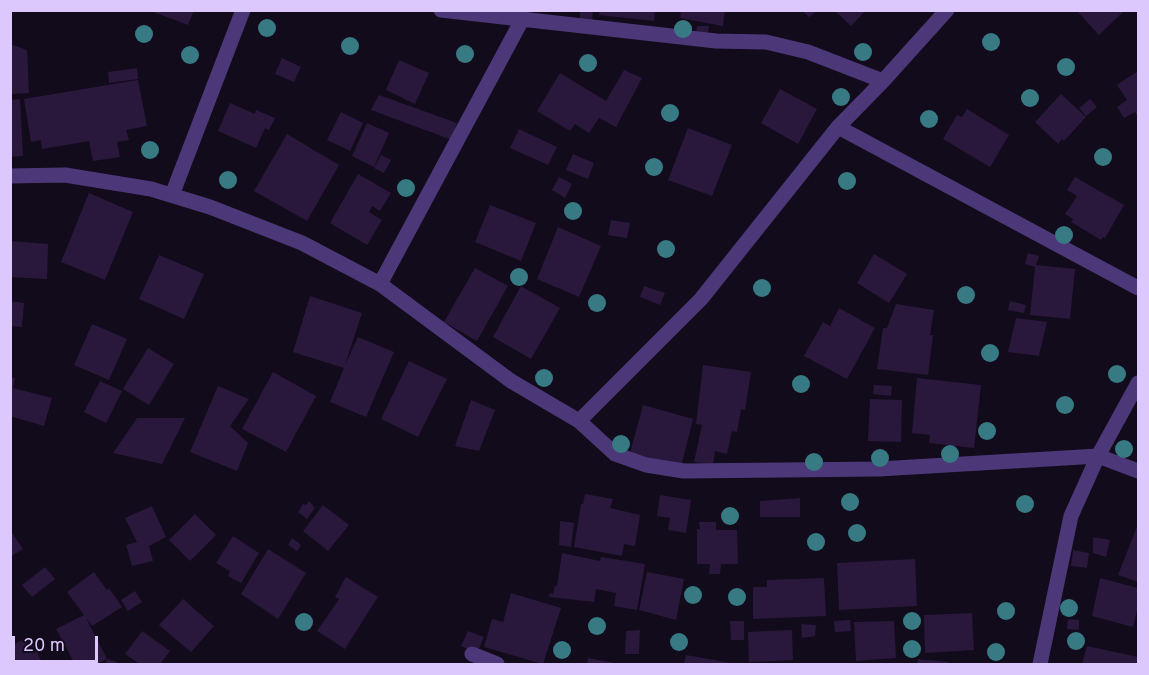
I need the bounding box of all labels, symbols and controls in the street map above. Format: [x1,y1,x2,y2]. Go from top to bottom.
scale bar [15,624,100,662]
text: 20 m [23,635,65,658]

